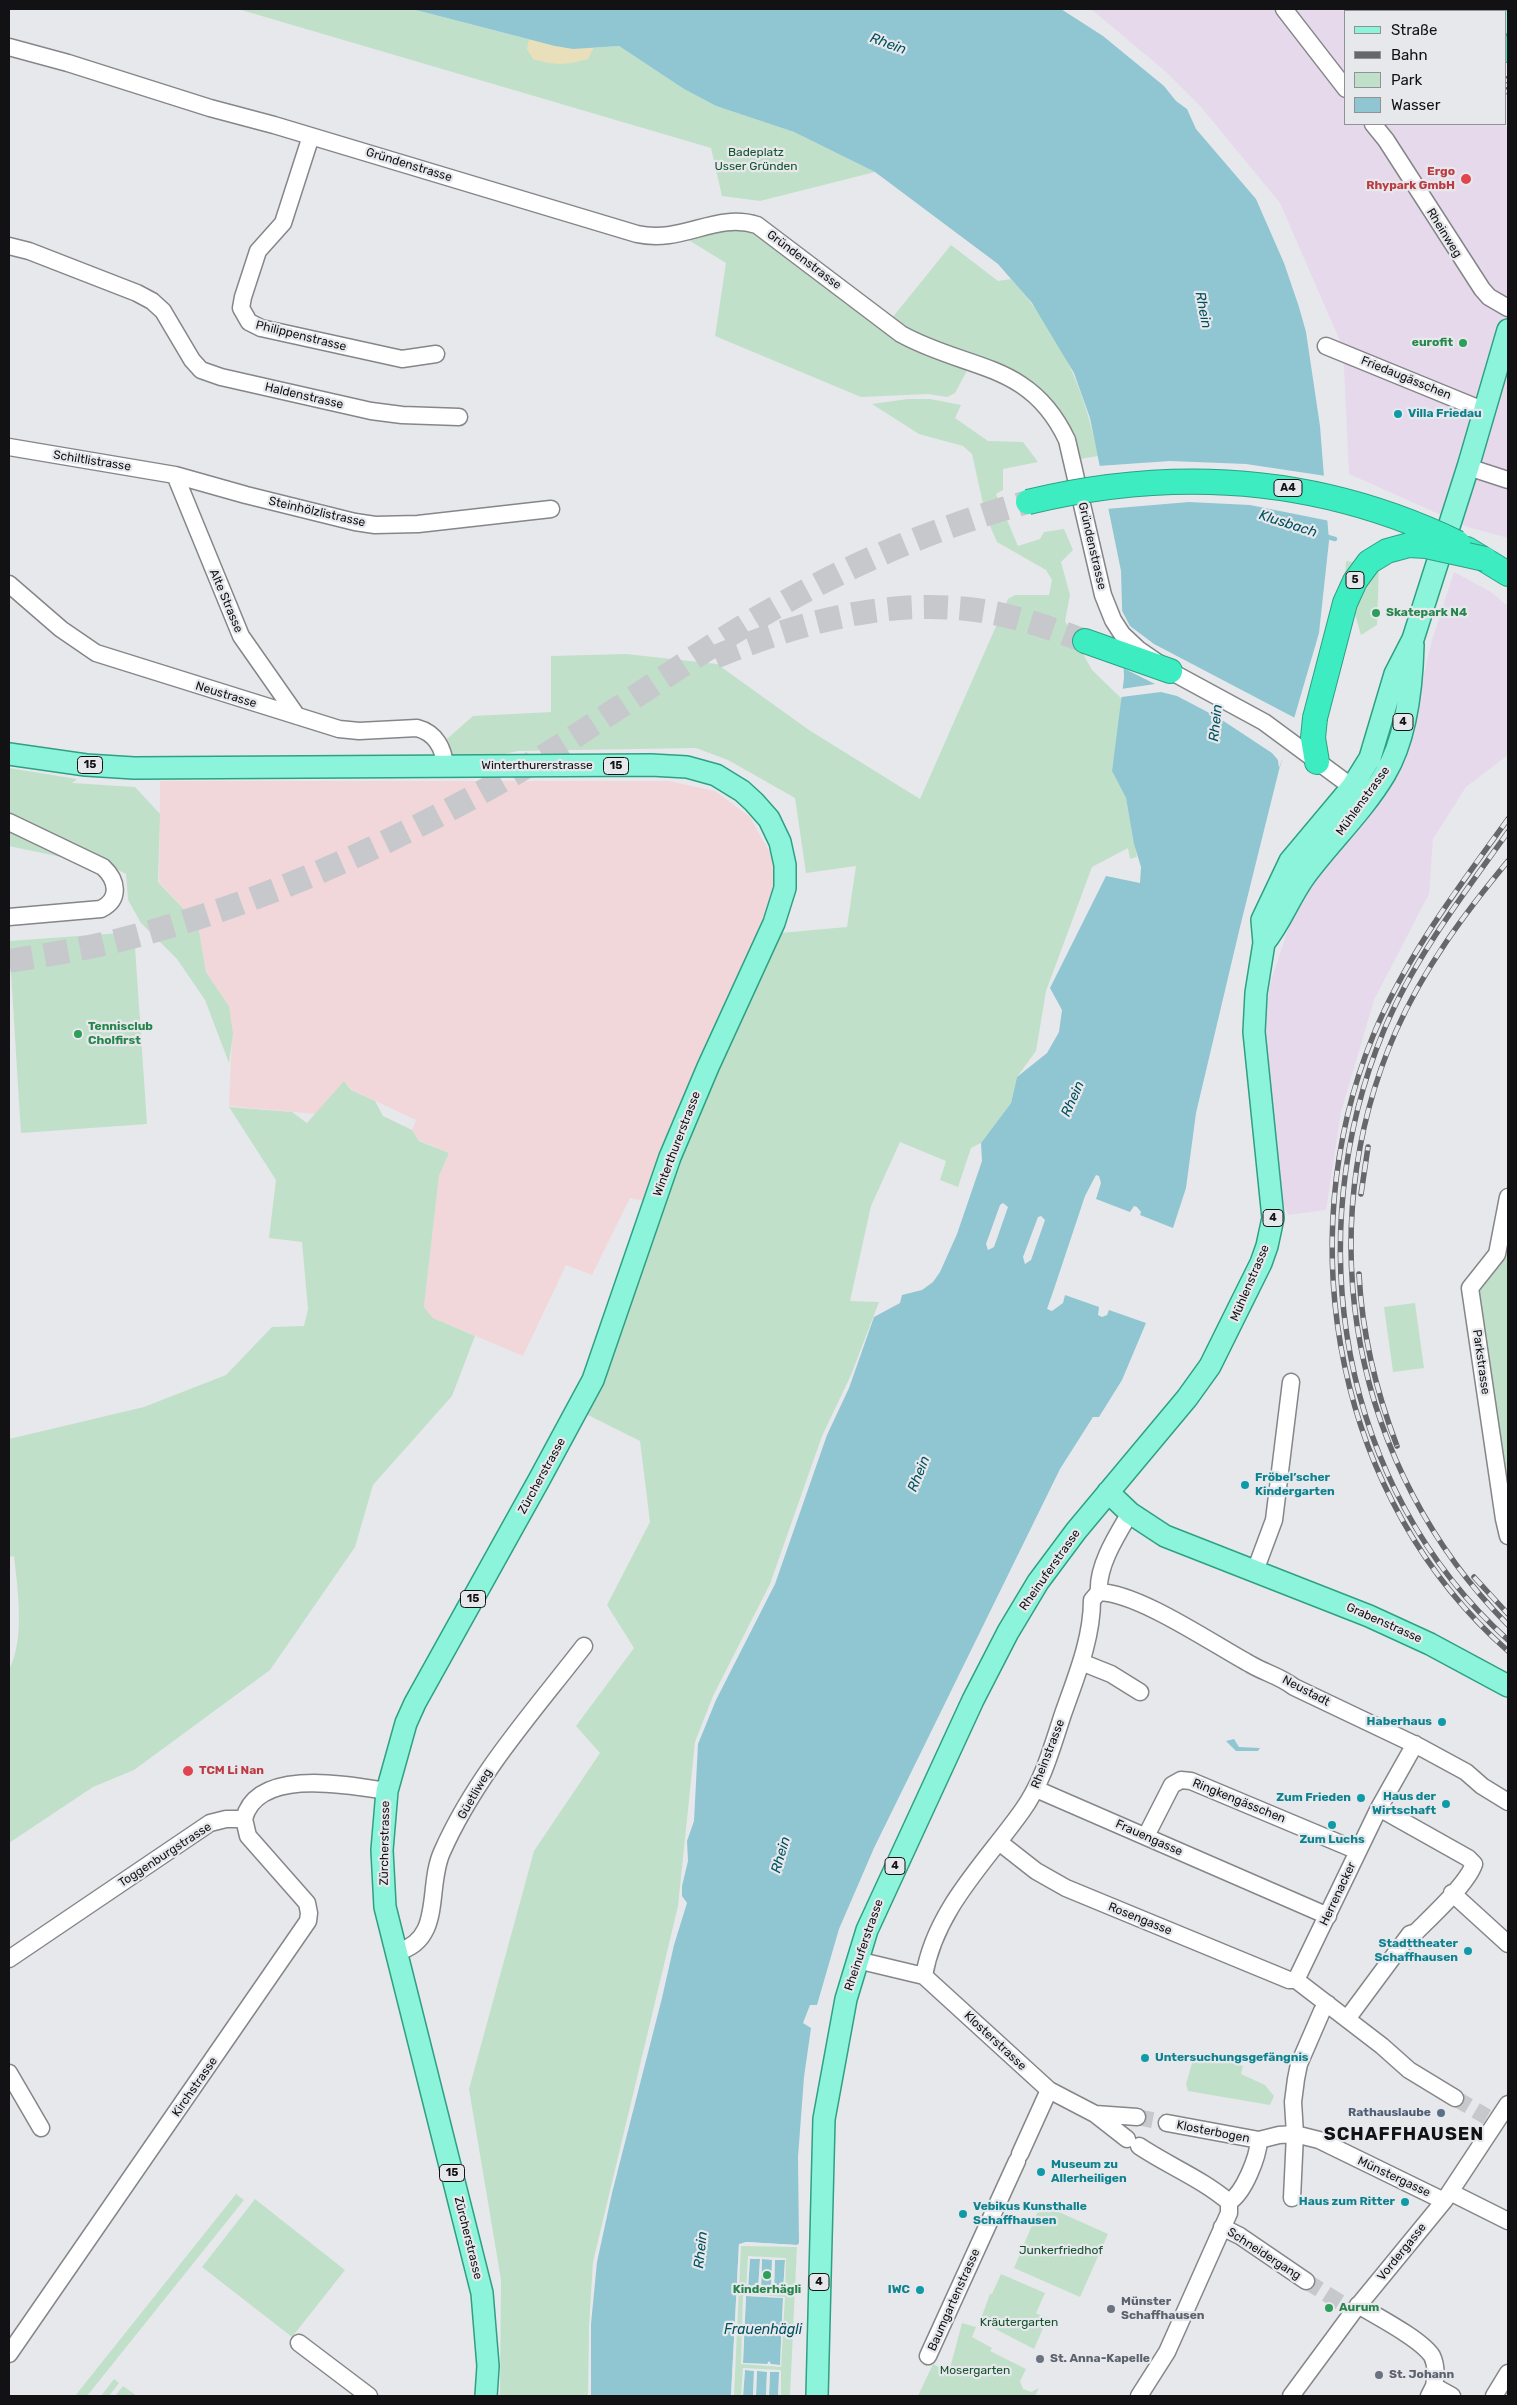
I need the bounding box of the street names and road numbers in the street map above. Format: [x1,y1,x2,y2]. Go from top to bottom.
street label: Gründenstrasse [364,145,454,185]
street label: Rheinweg [1423,206,1465,260]
street label: Gründenstrasse [764,227,844,293]
street label: Philippenstrasse [254,318,348,354]
street label: Friedaugässchen [1359,353,1453,403]
street label: Haldenstrasse [263,380,345,412]
street label: Schiltlistrasse [52,448,132,474]
road number: A4 [1274,479,1302,496]
street label: Steinhölzlistrasse [267,494,367,530]
street label: Gründenstrasse [1075,501,1109,591]
street label: Alte Strasse [206,567,246,635]
road number: 5 [1346,572,1364,588]
street label: Neustrasse [194,679,258,711]
road number: 4 [1393,714,1413,730]
road number: 15 [78,756,102,774]
road number: 15 [604,758,628,774]
street label: Winterthurerstrasse [481,759,593,773]
street label: Mühlenstrasse [1333,764,1393,838]
street label: Winterthurerstrasse [650,1089,704,1199]
road number: 4 [1263,1210,1283,1226]
street label: Mühlenstrasse [1227,1243,1273,1323]
street label: Parkstrasse [1469,1328,1493,1396]
street label: Zürcherstrasse [515,1435,569,1517]
street label: Rheinuferstrasse [1017,1527,1083,1613]
road number: 15 [460,1590,486,1608]
street label: Grabenstrasse [1344,1600,1424,1646]
street label: Neustadt [1280,1673,1332,1709]
street label: Rheinstrasse [1028,1717,1068,1791]
street label: Güetliweg [455,1766,495,1822]
street label: Ringkengässchen [1190,1776,1288,1826]
street label: Zürcherstrasse [377,1801,393,1885]
street label: Frauengasse [1113,1817,1185,1859]
street label: Toggenburgstrasse [116,1820,214,1890]
road number: 4 [885,1858,905,1874]
street label: Herrenacker [1317,1860,1359,1928]
street label: Rheinuferstrasse [842,1897,886,1993]
street label: Rosengasse [1106,1900,1174,1938]
street label: Klosterstrasse [961,2008,1029,2074]
street label: Kirchstrasse [169,2054,221,2120]
street label: Klosterbogen [1175,2118,1251,2146]
street label: Münstergasse [1355,2154,1433,2200]
road number: 15 [440,2164,464,2182]
street label: Zürcherstrasse [451,2195,485,2281]
street label: Vordergasse [1375,2220,1429,2284]
street label: Schneidergang [1225,2225,1303,2283]
street label: Baumgartenstrasse [925,2247,983,2353]
road number: 4 [809,2274,829,2290]

